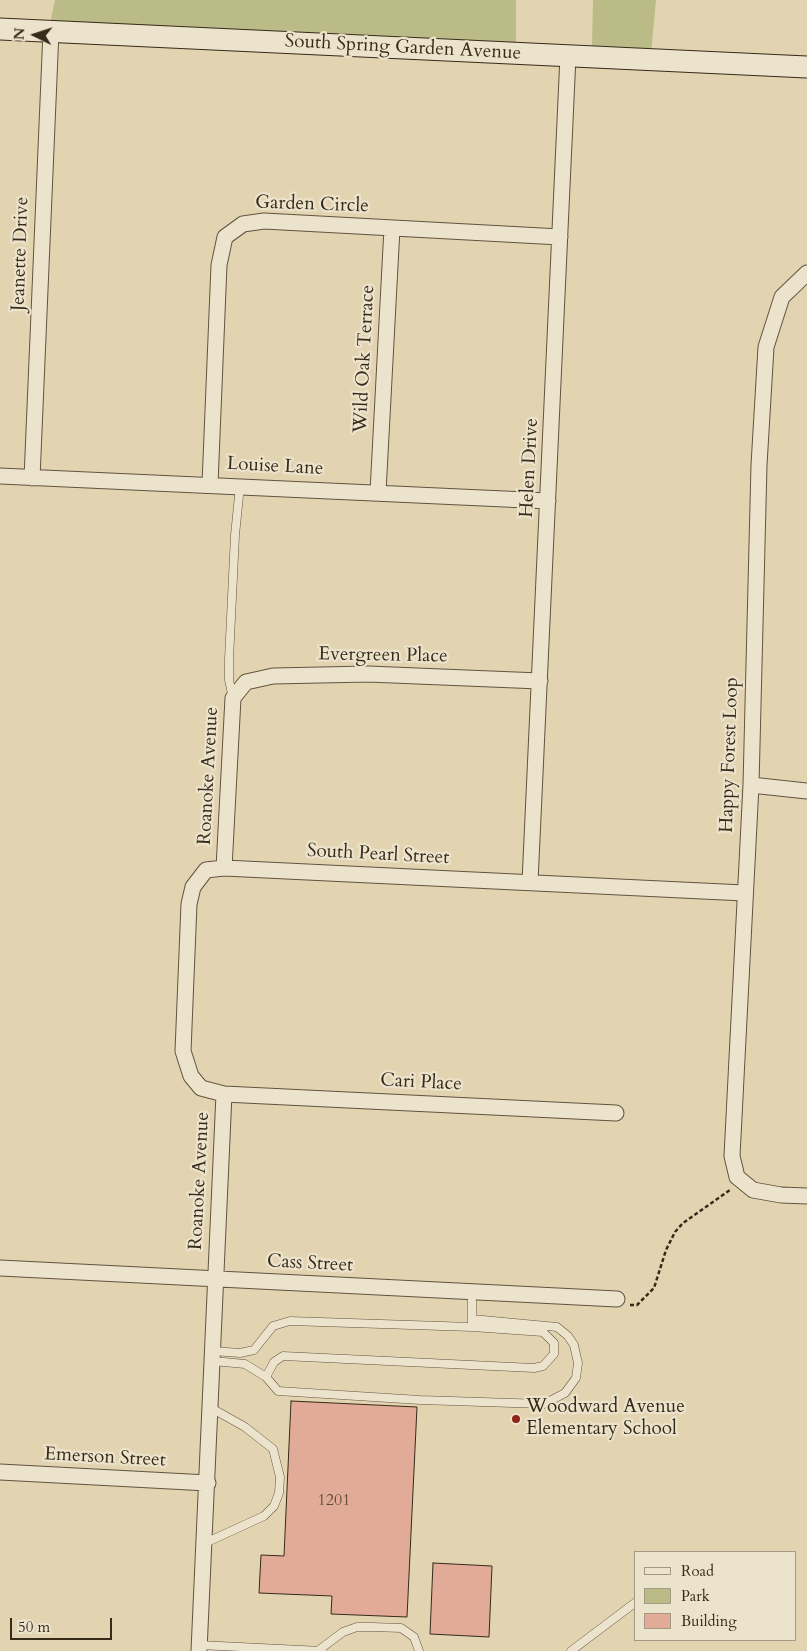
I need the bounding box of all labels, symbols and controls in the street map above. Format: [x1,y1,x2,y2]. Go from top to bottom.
north arrow [10,10,60,60]
text: N [10,27,29,41]
street label: South Spring Garden Avenue [284,30,522,66]
street label: Garden Circle [255,192,369,218]
street label: Jeanette Drive [8,196,34,312]
street label: Wild Oak Terrace [350,284,380,434]
street label: Helen Drive [516,418,544,518]
street label: Louise Lane [226,453,324,481]
street label: Evergreen Place [318,643,448,669]
street label: Happy Forest Loop [716,677,744,833]
street label: Roanoke Avenue [194,706,224,846]
street label: South Pearl Street [306,840,450,870]
street label: Cari Place [380,1069,462,1097]
street label: Roanoke Avenue [185,1111,215,1251]
street label: Cass Street [266,1250,354,1278]
place label: Woodward Avenue Elementary School [526,1397,685,1441]
marker: Woodward Avenue Elementary School [510,1413,522,1425]
street label: Emerson Street [44,1443,166,1473]
house number: 1201 [318,1491,350,1511]
legend [634,1551,797,1641]
text: Road [681,1561,714,1581]
text: Park [681,1586,710,1606]
scale bar [12,1608,115,1640]
text: Building [681,1611,737,1631]
text: 50 m [18,1617,50,1637]

